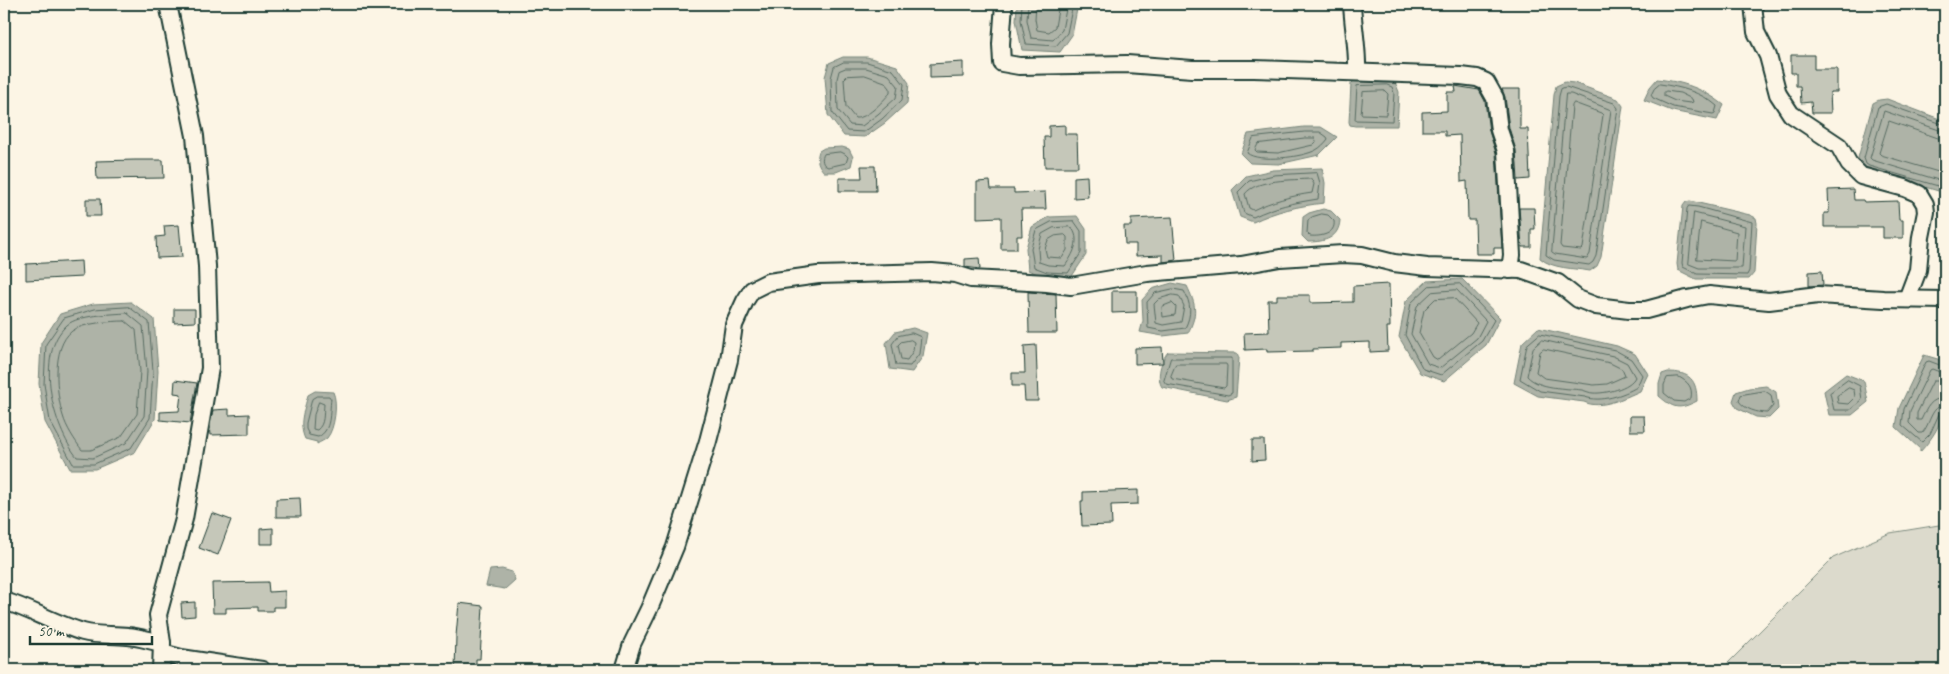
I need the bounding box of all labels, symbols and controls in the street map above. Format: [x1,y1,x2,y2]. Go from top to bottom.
scale bar [30,614,152,646]
text: 50 m [38,622,65,641]

